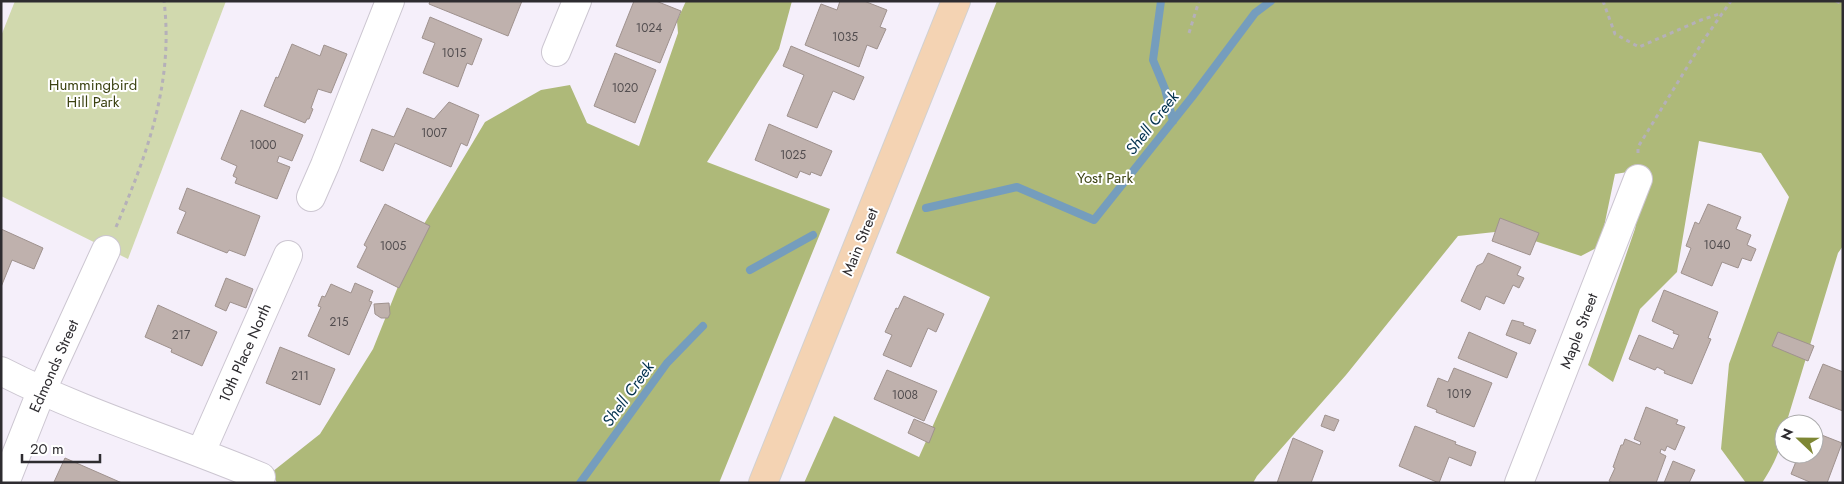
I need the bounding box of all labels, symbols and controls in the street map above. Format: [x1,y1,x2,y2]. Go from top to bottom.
house number: 1024 [636,19,662,37]
house number: 1035 [832,28,858,46]
house number: 1015 [442,44,467,62]
park label: Hummingbird Hill Park [49,74,137,113]
house number: 1020 [612,79,638,97]
water label: Shell Creek [1120,85,1185,160]
house number: 1007 [421,124,448,142]
house number: 1000 [249,136,277,154]
house number: 1025 [780,146,806,164]
park label: Yost Park [1077,167,1133,189]
street label: Main Street [836,204,884,279]
house number: 1040 [1704,236,1730,254]
house number: 1005 [380,237,407,255]
street label: Maple Street [1555,290,1604,372]
street label: 10th Place North [213,300,277,406]
house number: 215 [330,313,349,331]
street label: Edmonds Street [24,316,84,416]
house number: 217 [172,326,191,344]
water label: Shell Creek [597,356,660,431]
house number: 211 [291,367,309,385]
house number: 1019 [1447,385,1472,403]
house number: 1008 [892,386,918,404]
north arrow [1774,414,1824,464]
text: N [1776,425,1798,443]
scale bar [22,432,100,464]
text: 20 m [30,438,64,460]

